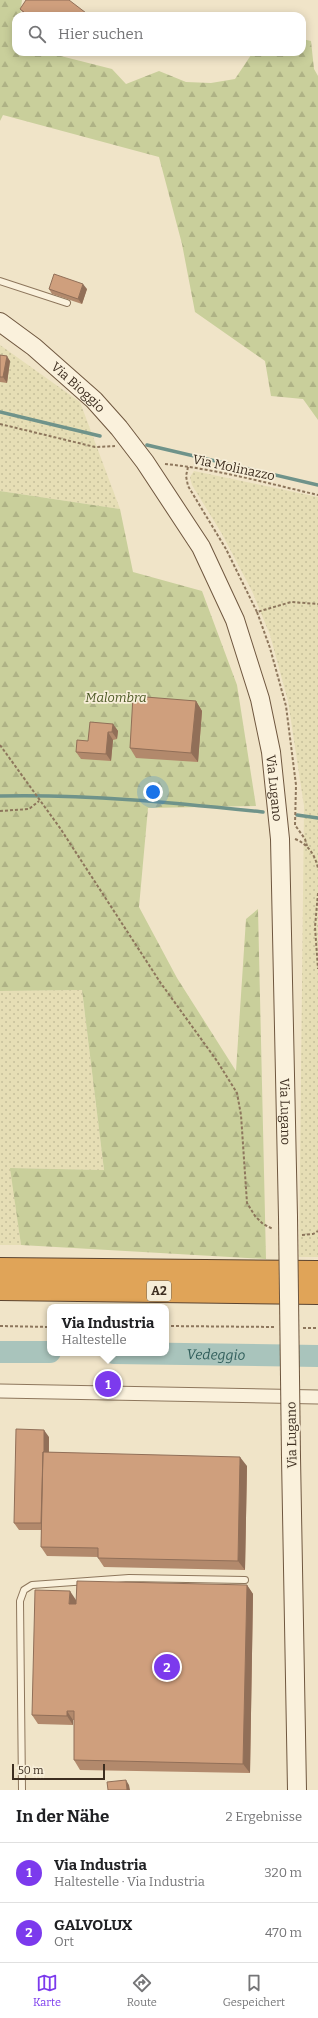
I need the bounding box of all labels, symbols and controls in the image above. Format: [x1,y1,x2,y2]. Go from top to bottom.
search box [12,12,306,56]
icon: search [26,23,48,45]
text: Hier suchen [58,25,143,43]
street label: Via Bioggio [48,359,108,415]
street label: Via Molinazzo [191,451,276,484]
park label: Malombra [85,690,147,705]
street label: Via Lugano [263,754,285,822]
your location [143,782,163,802]
street label: Via Lugano [277,1078,293,1145]
road number: A2 [147,1281,171,1301]
popup [47,1304,169,1356]
text: Via Industria [62,1314,154,1332]
text: Haltestelle [62,1332,127,1347]
water label: Vedeggio [186,1346,246,1364]
pin: 1 [95,1369,121,1399]
street label: Via Lugano [283,1401,300,1469]
pin: 2 [154,1652,180,1682]
scale bar [12,1762,105,1781]
text: 50 m [18,1764,44,1777]
text: In der Nähe [16,1806,109,1827]
text: 2 Ergebnisse [226,1809,302,1824]
text: Via Industria [54,1856,147,1874]
text: 1 [26,1865,32,1880]
text: 320 m [264,1865,302,1880]
text: Haltestelle · Via Industria [54,1874,205,1889]
text: GALVOLUX [54,1916,133,1934]
text: 2 [25,1925,33,1940]
text: 470 m [265,1925,302,1940]
text: Ort [54,1934,74,1949]
tab: Karte [33,1972,61,2009]
tab: Route [127,1972,157,2009]
tab: Gespeichert [223,1972,285,2009]

